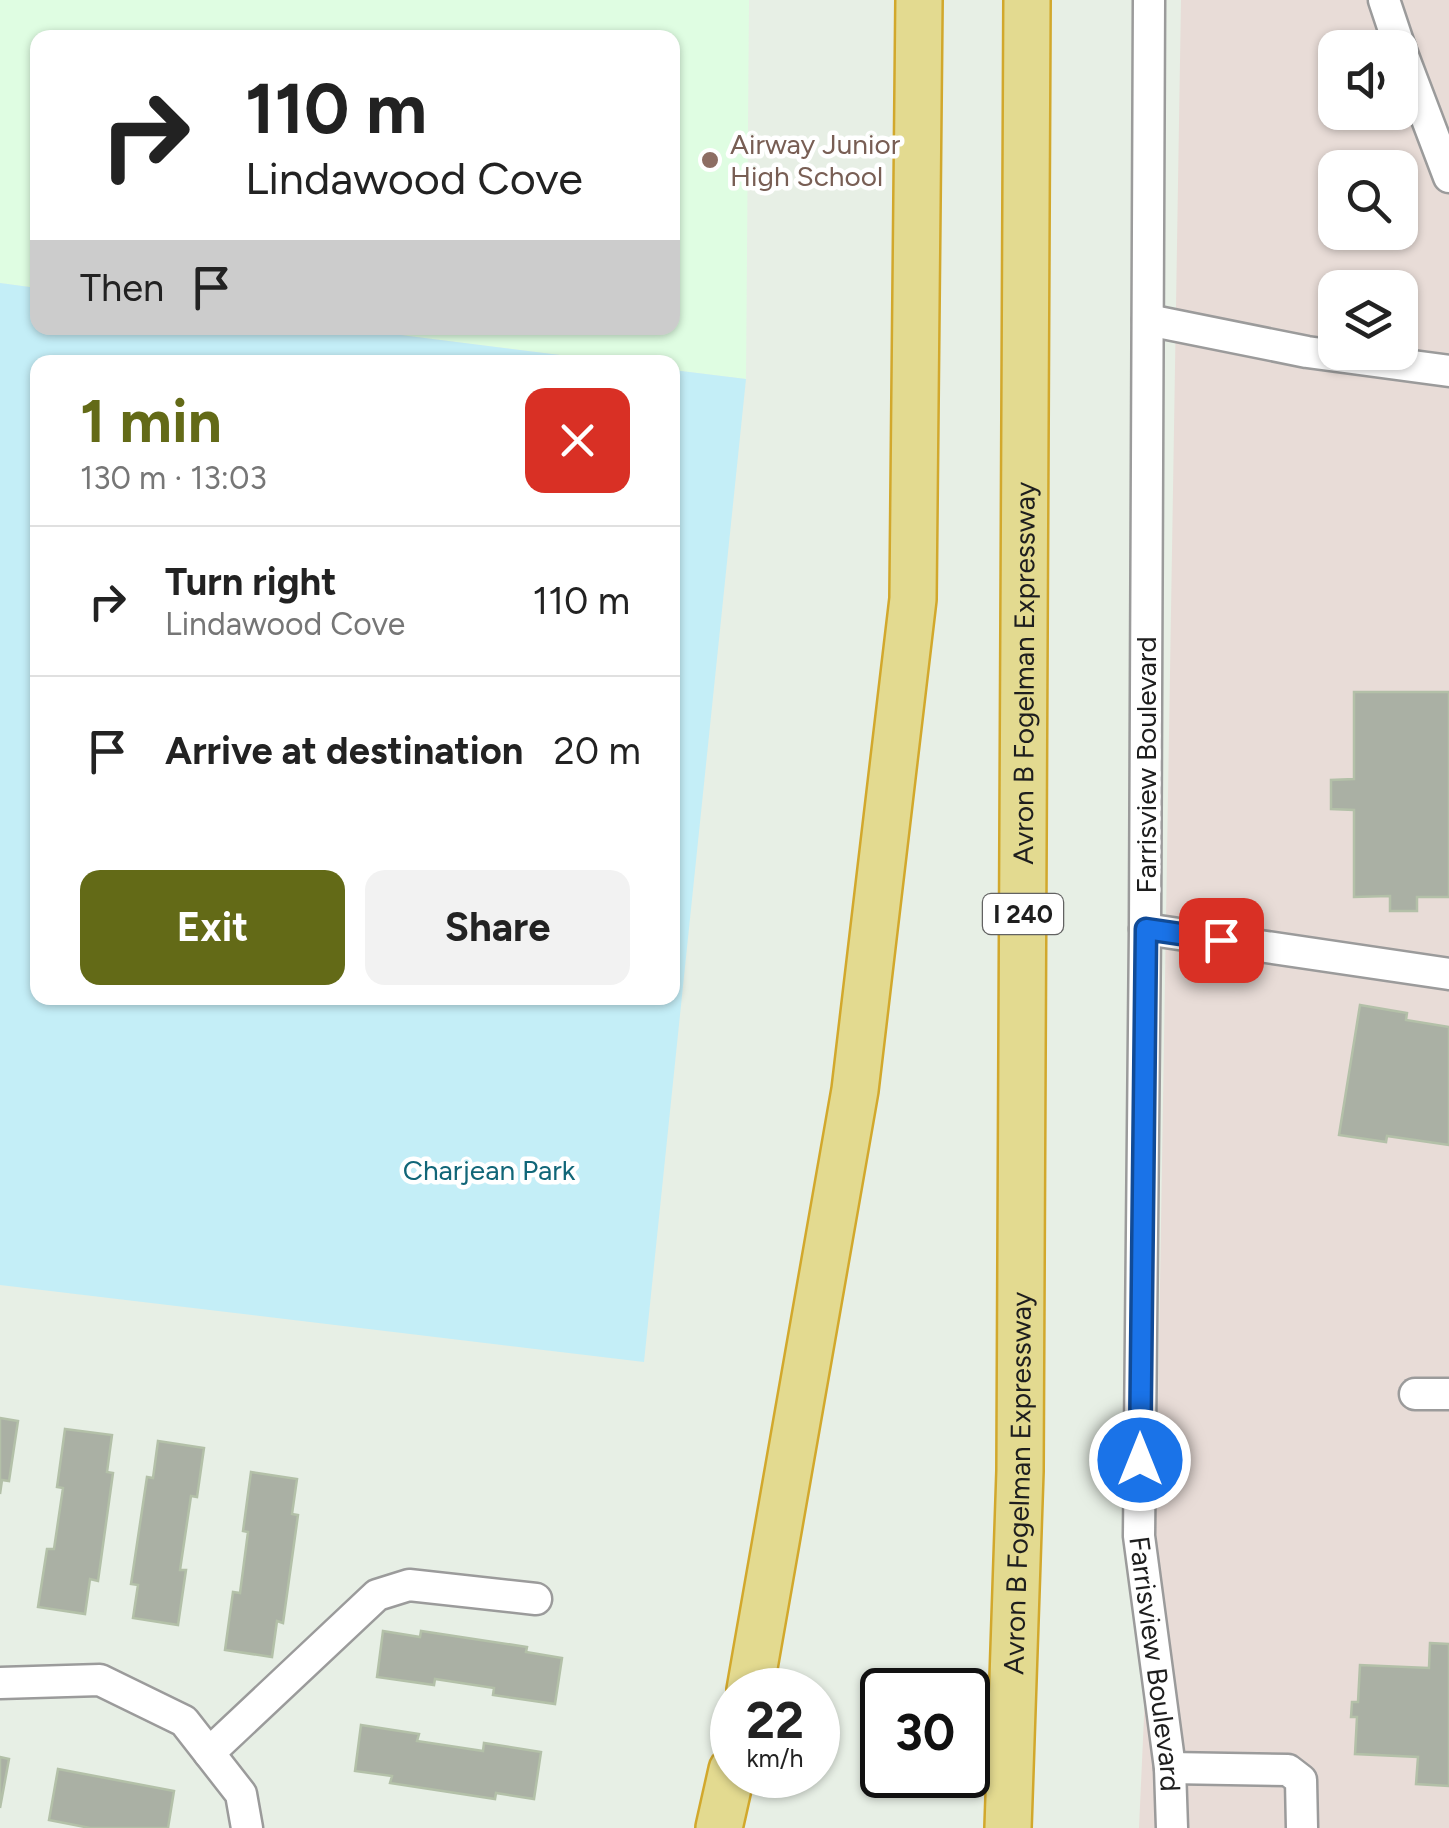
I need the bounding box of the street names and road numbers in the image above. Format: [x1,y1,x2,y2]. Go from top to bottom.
street label: Avron B Fogelman Expressway [1006,481,1042,865]
street label: Farrisview Boulevard [1129,636,1163,894]
road number: I 240 [983,894,1063,934]
street label: Avron B Fogelman Expressway [996,1291,1038,1675]
street label: Farrisview Boulevard [1122,1534,1188,1792]

